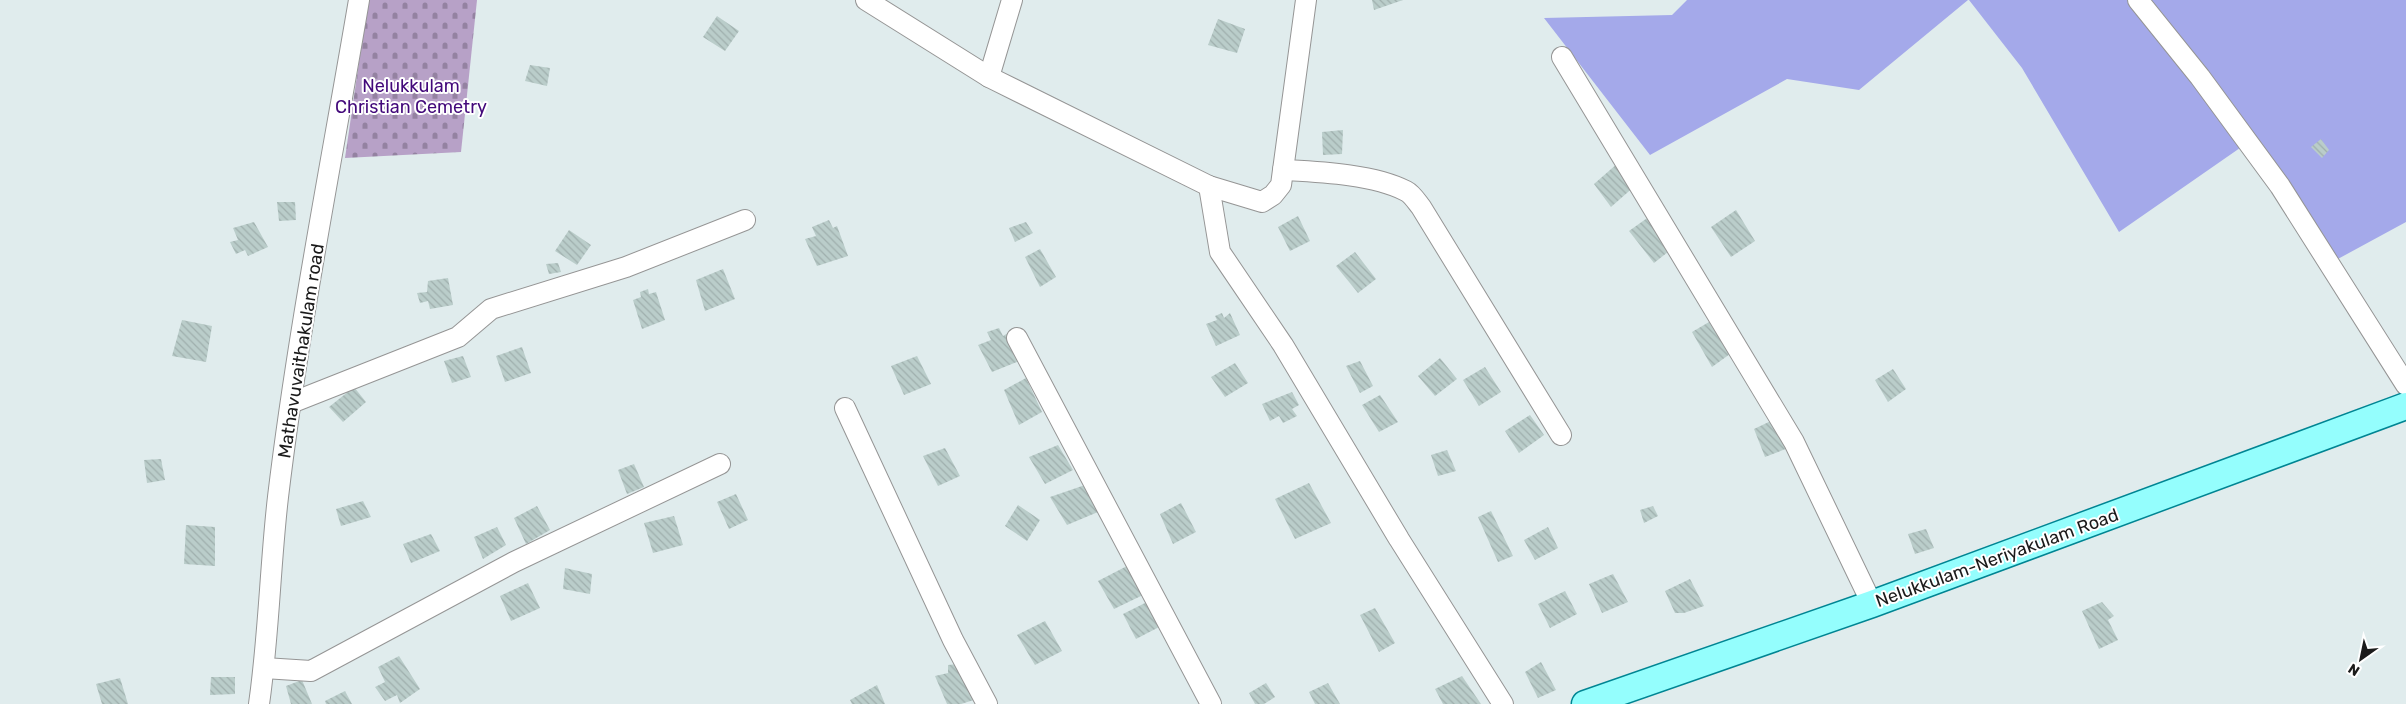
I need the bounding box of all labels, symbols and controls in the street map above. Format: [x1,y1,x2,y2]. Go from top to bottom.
park label: Nelukkulam Christian Cemetry [335,75,487,118]
street label: Mathavuvaithakulam road [273,242,329,460]
street label: Nelukkulam-Neriyakulam Road [1873,504,2121,612]
north arrow [2336,634,2386,684]
text: N [2345,660,2363,679]

